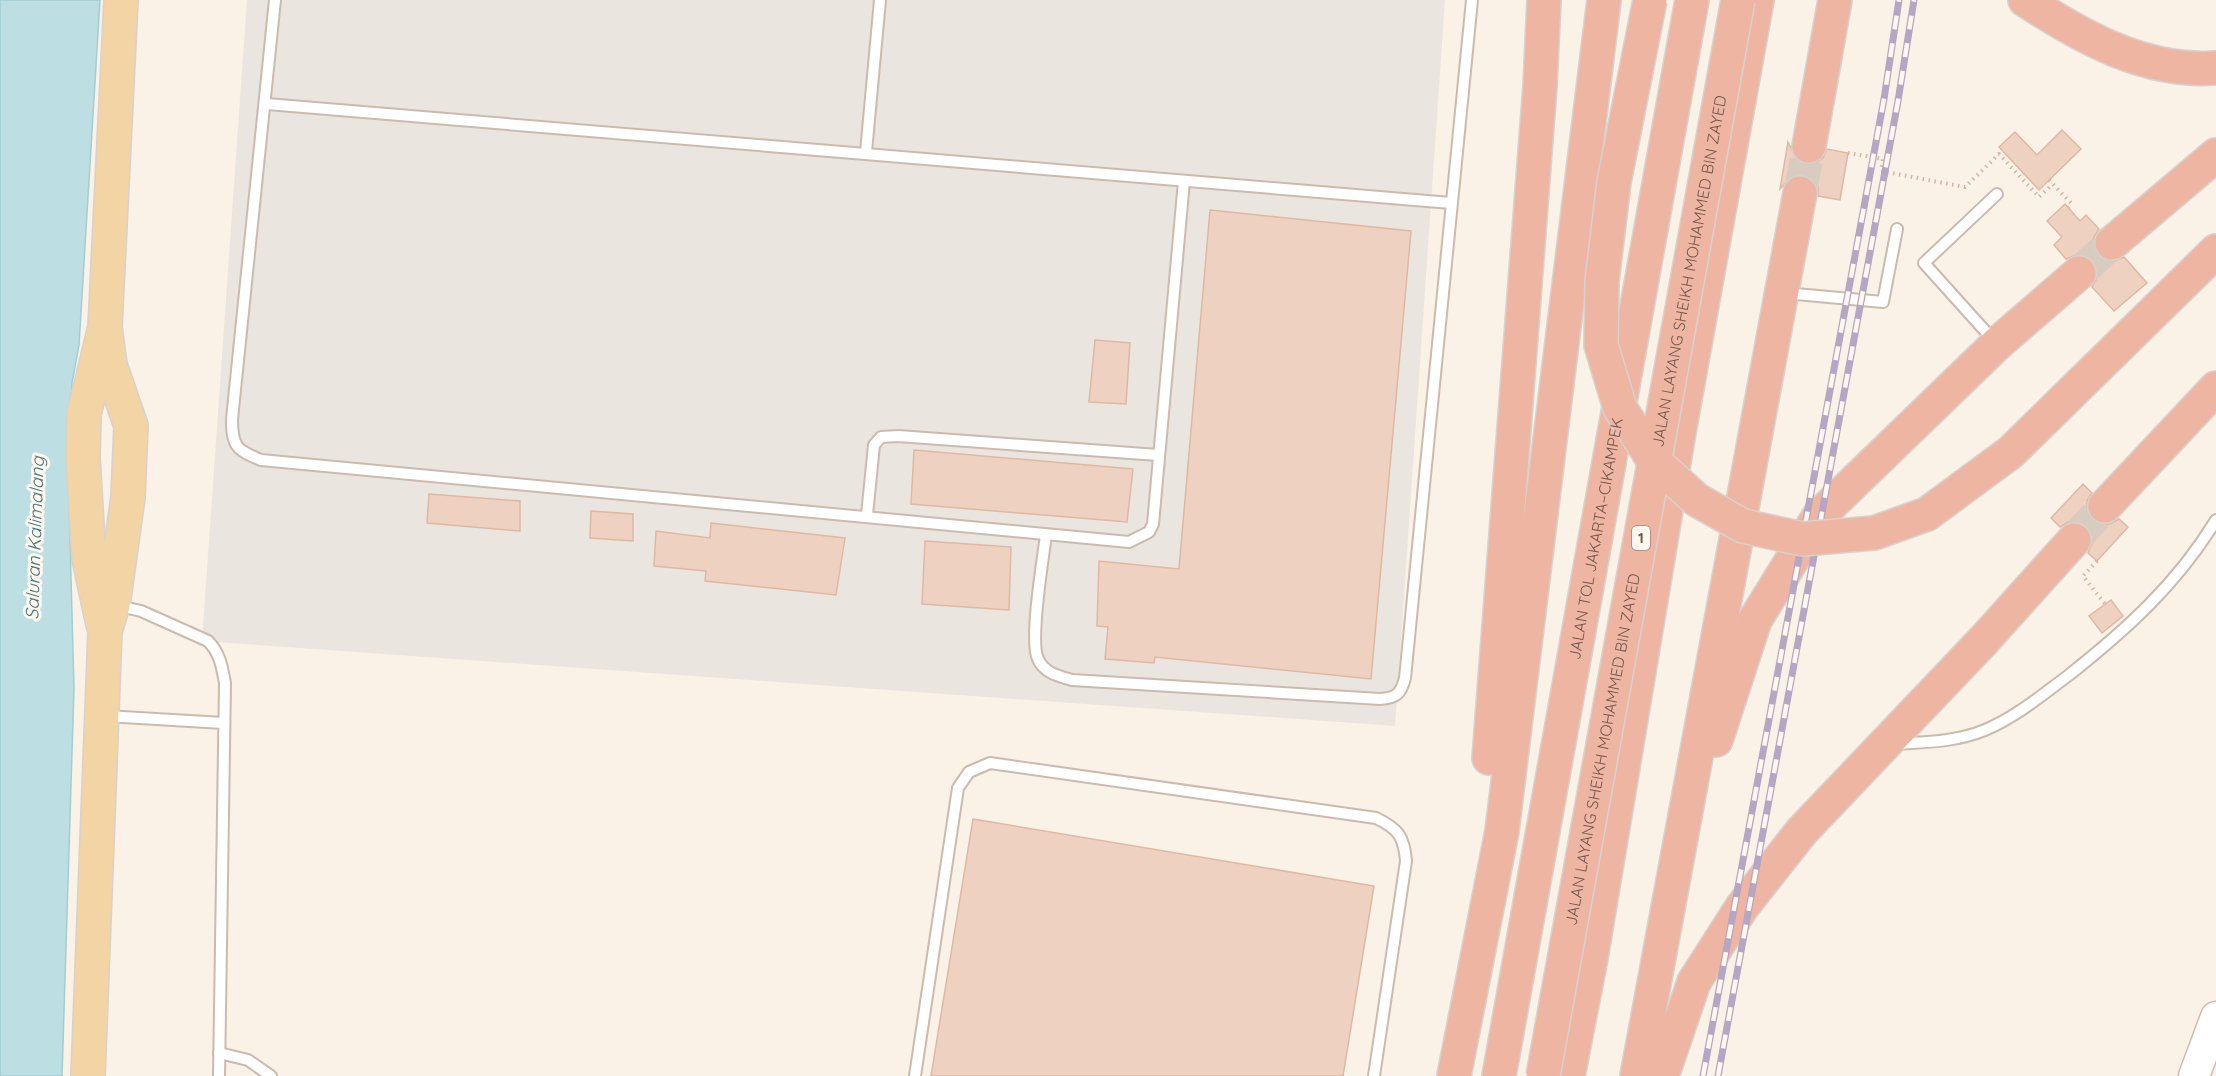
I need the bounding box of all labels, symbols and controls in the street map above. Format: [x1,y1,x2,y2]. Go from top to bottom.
street label: JALAN LAYANG SHEIKH MOHAMMED BIN ZAYED [1647,94,1731,449]
street label: JALAN TOL JAKARTA–CIKAMPEK [1564,416,1627,661]
water label: Saluran Kalimalang [20,454,49,620]
road number: 1 [1632,526,1650,550]
street label: JALAN LAYANG SHEIKH MOHAMMED BIN ZAYED [1560,572,1644,927]

